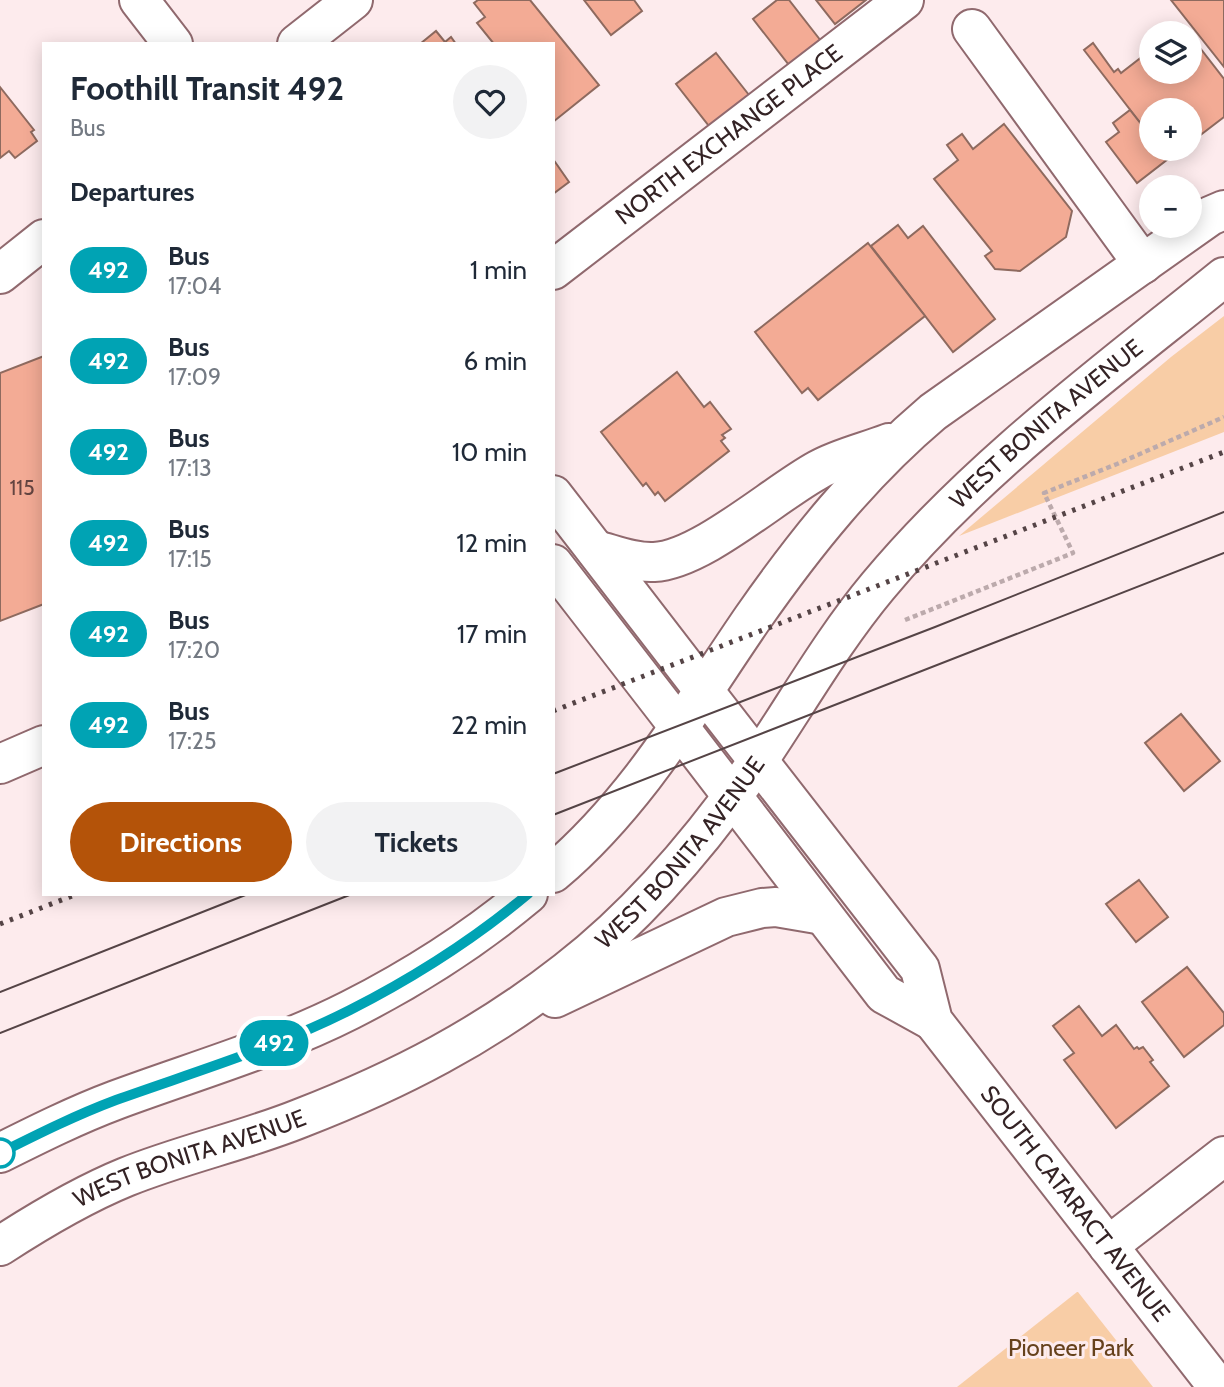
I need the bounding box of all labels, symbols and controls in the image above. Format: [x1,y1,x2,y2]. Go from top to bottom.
map controls [1139,21,1202,238]
button: layers [1139,21,1202,84]
street label: NORTH EXCHANGE PLACE [610,38,848,231]
button: heart [453,65,527,139]
text: Foothill Transit 492 [70,68,344,108]
button: + [1139,98,1202,161]
text: Bus [70,114,105,142]
button: − [1139,175,1202,238]
text: Departures [70,176,194,208]
text: Bus [168,240,209,272]
text: 1 min [470,254,527,286]
text: 492 [88,255,129,284]
text: 17:04 [168,272,221,300]
text: Bus [168,331,209,363]
street label: WEST BONITA AVENUE [943,333,1148,514]
text: 6 min [464,345,527,377]
text: 492 [88,346,129,375]
text: 17:09 [168,363,221,391]
text: Bus [168,422,209,454]
text: 10 min [452,436,527,468]
text: 492 [88,437,129,466]
text: 17:13 [168,454,212,482]
house number: 115 [9,475,35,500]
text: Bus [168,513,209,545]
text: 12 min [456,527,527,559]
text: 492 [88,528,129,557]
text: 17:15 [168,545,212,573]
text: Bus [168,604,209,636]
text: 17 min [457,618,527,650]
text: 492 [88,619,129,648]
text: 17:20 [168,636,220,664]
text: Bus [168,695,209,727]
text: 22 min [451,709,527,741]
text: 492 [88,710,129,739]
text: 17:25 [168,727,216,755]
street label: WEST BONITA AVENUE [589,751,771,955]
button: Directions [70,802,292,882]
button: Tickets [306,802,527,882]
line badge: 492 [234,1020,314,1066]
text: 492 [253,1028,295,1057]
street label: SOUTH CATARACT AVENUE [975,1080,1176,1327]
street label: WEST BONITA AVENUE [68,1103,310,1213]
unlabelled marker [0,1138,15,1168]
park label: Pioneer Park [1008,1333,1134,1362]

